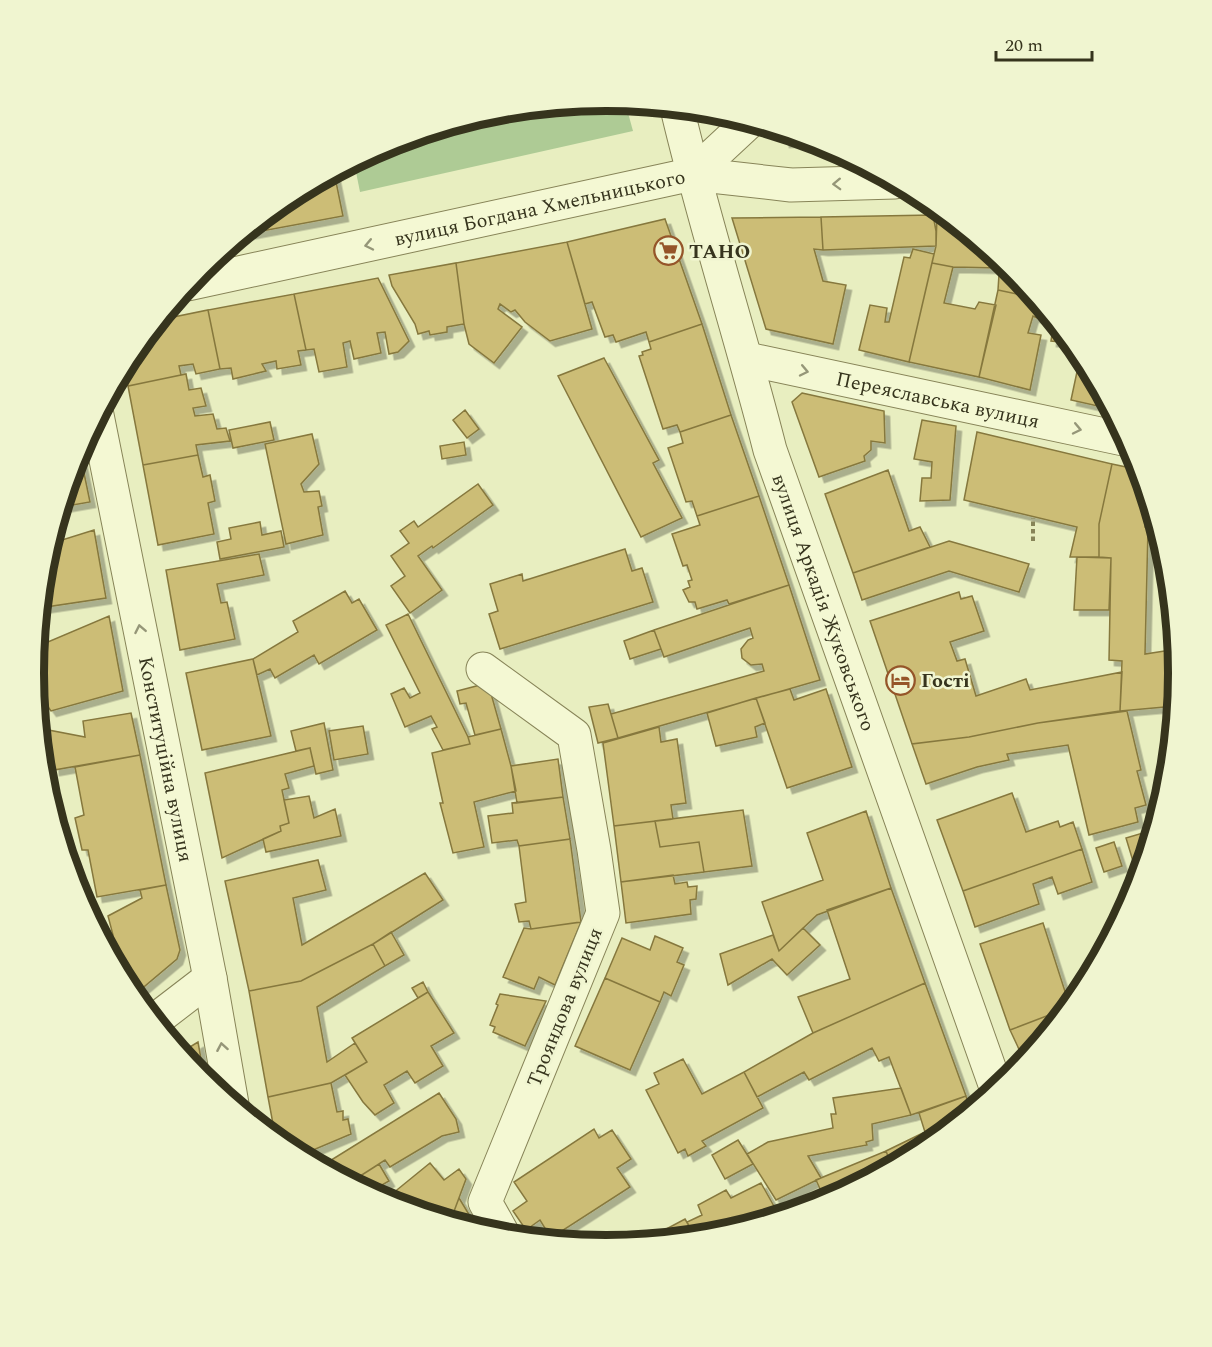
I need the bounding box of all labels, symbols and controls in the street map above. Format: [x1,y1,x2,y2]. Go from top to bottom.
scale bar [996,24,1092,62]
text: 20 m [1005,32,1043,59]
street label: вулиця Богдана Хмельницького [392,162,688,255]
one-way arrow [832,177,841,190]
supermarket icon: TAHO [652,235,684,267]
place label: TAHO [689,237,750,267]
one-way arrow [364,238,374,251]
one-way arrow [799,364,809,377]
street label: Переяславська вулиця [833,364,1042,437]
one-way arrow [1072,421,1082,434]
street label: вулиця Аркадія Жуковського [764,470,883,736]
one-way arrow [134,624,147,634]
street label: Конституційна вулиця [130,654,200,865]
hotel icon: Гості [884,664,916,696]
place label: Гості [921,666,970,696]
street label: Трояндова вулиця [519,923,611,1092]
one-way arrow [216,1042,229,1052]

